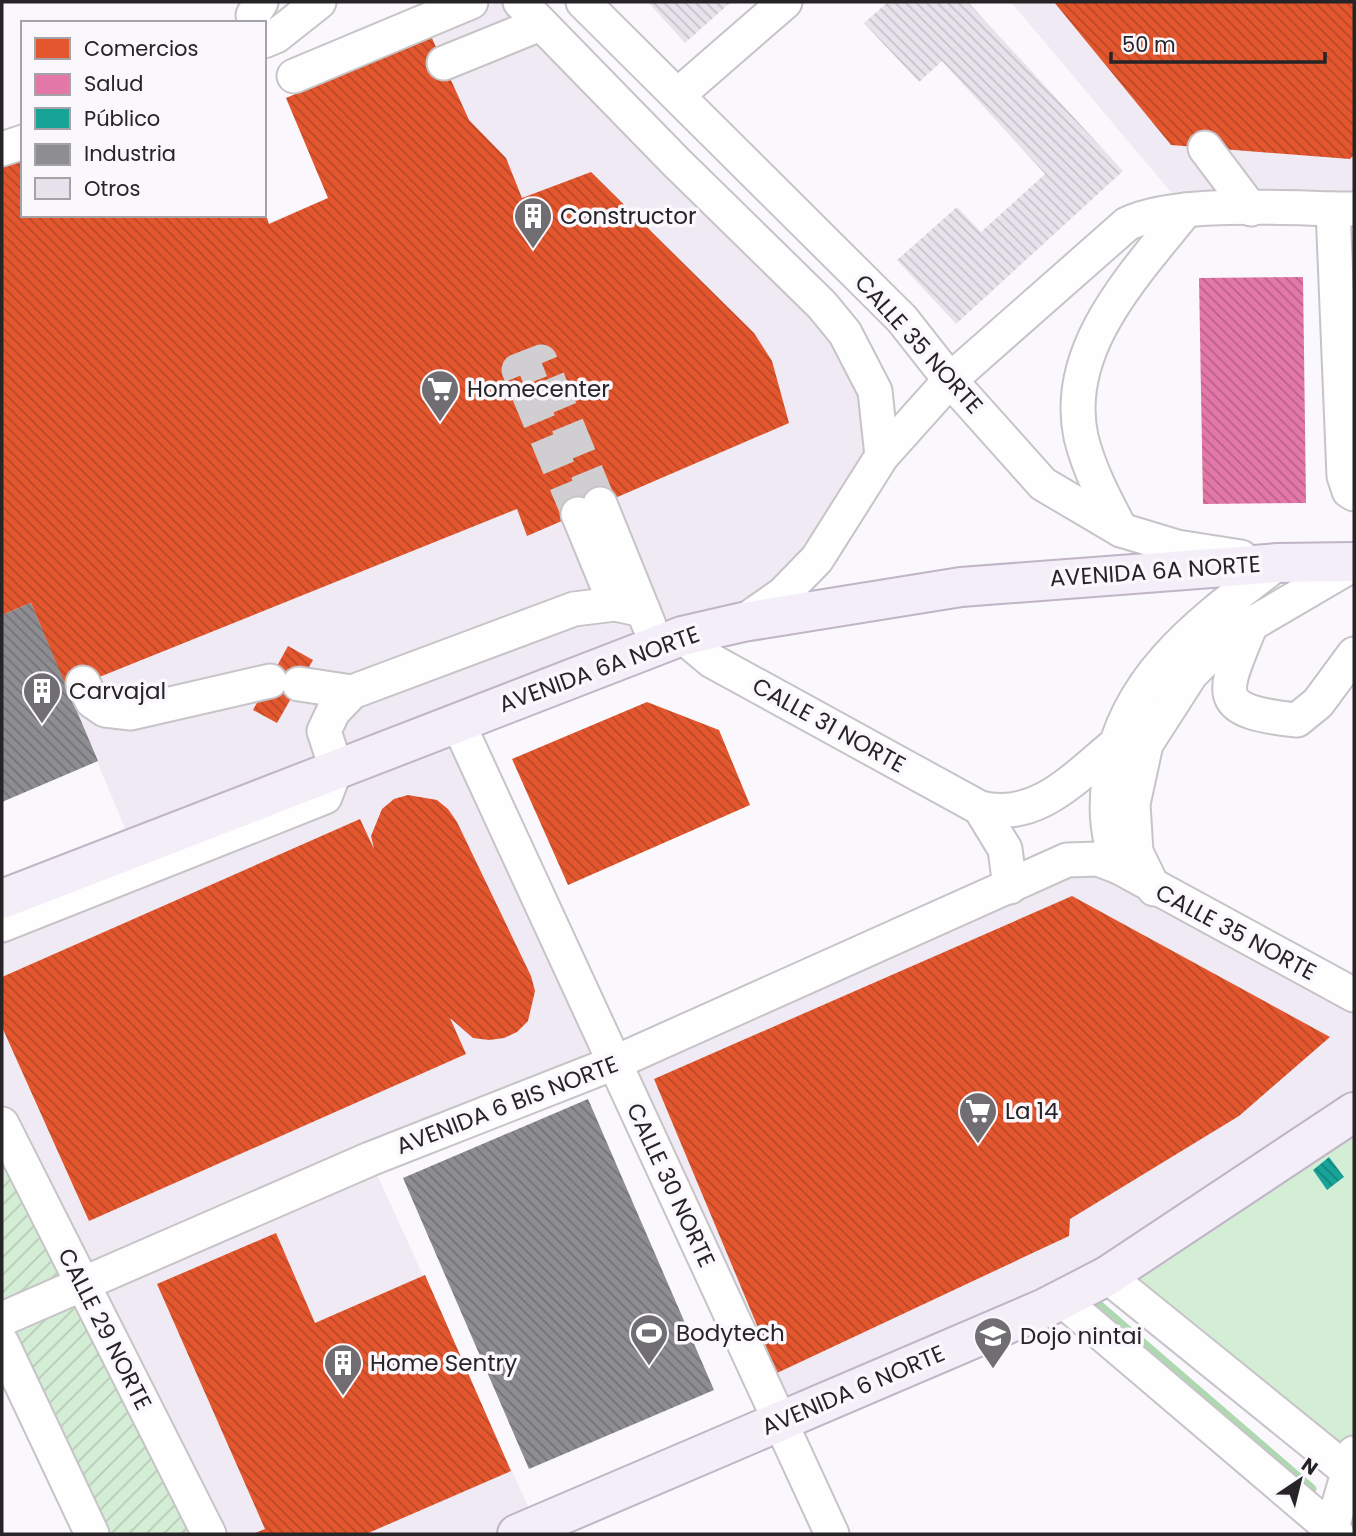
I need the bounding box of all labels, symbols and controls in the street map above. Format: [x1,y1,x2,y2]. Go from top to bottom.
legend [21,21,266,217]
scale bar [1111,21,1324,65]
text: 50 m [1122,30,1176,59]
text: Comercios [84,34,198,63]
text: Salud [84,69,143,98]
text: Público [84,104,160,133]
text: Industria [84,139,176,168]
text: Otros [84,174,140,203]
building icon: Constructor [512,195,554,250]
place label: Constructor [560,200,697,232]
street label: CALLE 35 NORTE [848,267,990,421]
supermarket icon: Homecenter [419,368,461,423]
place label: Homecenter [467,373,610,405]
street label: AVENIDA 6A NORTE [1048,548,1262,594]
street label: AVENIDA 6A NORTE [494,618,704,720]
building icon: Carvajal [21,670,63,725]
street label: CALLE 31 NORTE [747,670,911,780]
place label: Carvajal [69,675,166,707]
street label: CALLE 35 NORTE [1150,876,1322,988]
street label: AVENIDA 6 BIS NORTE [391,1048,623,1162]
supermarket icon: La 14 [957,1090,999,1145]
place label: La 14 [1005,1095,1058,1127]
street label: CALLE 30 NORTE [619,1098,723,1272]
street label: CALLE 29 NORTE [50,1243,160,1415]
sports icon: Bodytech [628,1312,670,1367]
school or university icon: Dojo nintai [972,1315,1014,1370]
place label: Bodytech [676,1317,785,1349]
place label: Dojo nintai [1020,1320,1142,1352]
street label: AVENIDA 6 NORTE [757,1337,949,1443]
building icon: Home Sentry [322,1342,364,1397]
place label: Home Sentry [370,1347,517,1379]
north arrow [1265,1445,1335,1515]
text: N [1296,1451,1323,1482]

